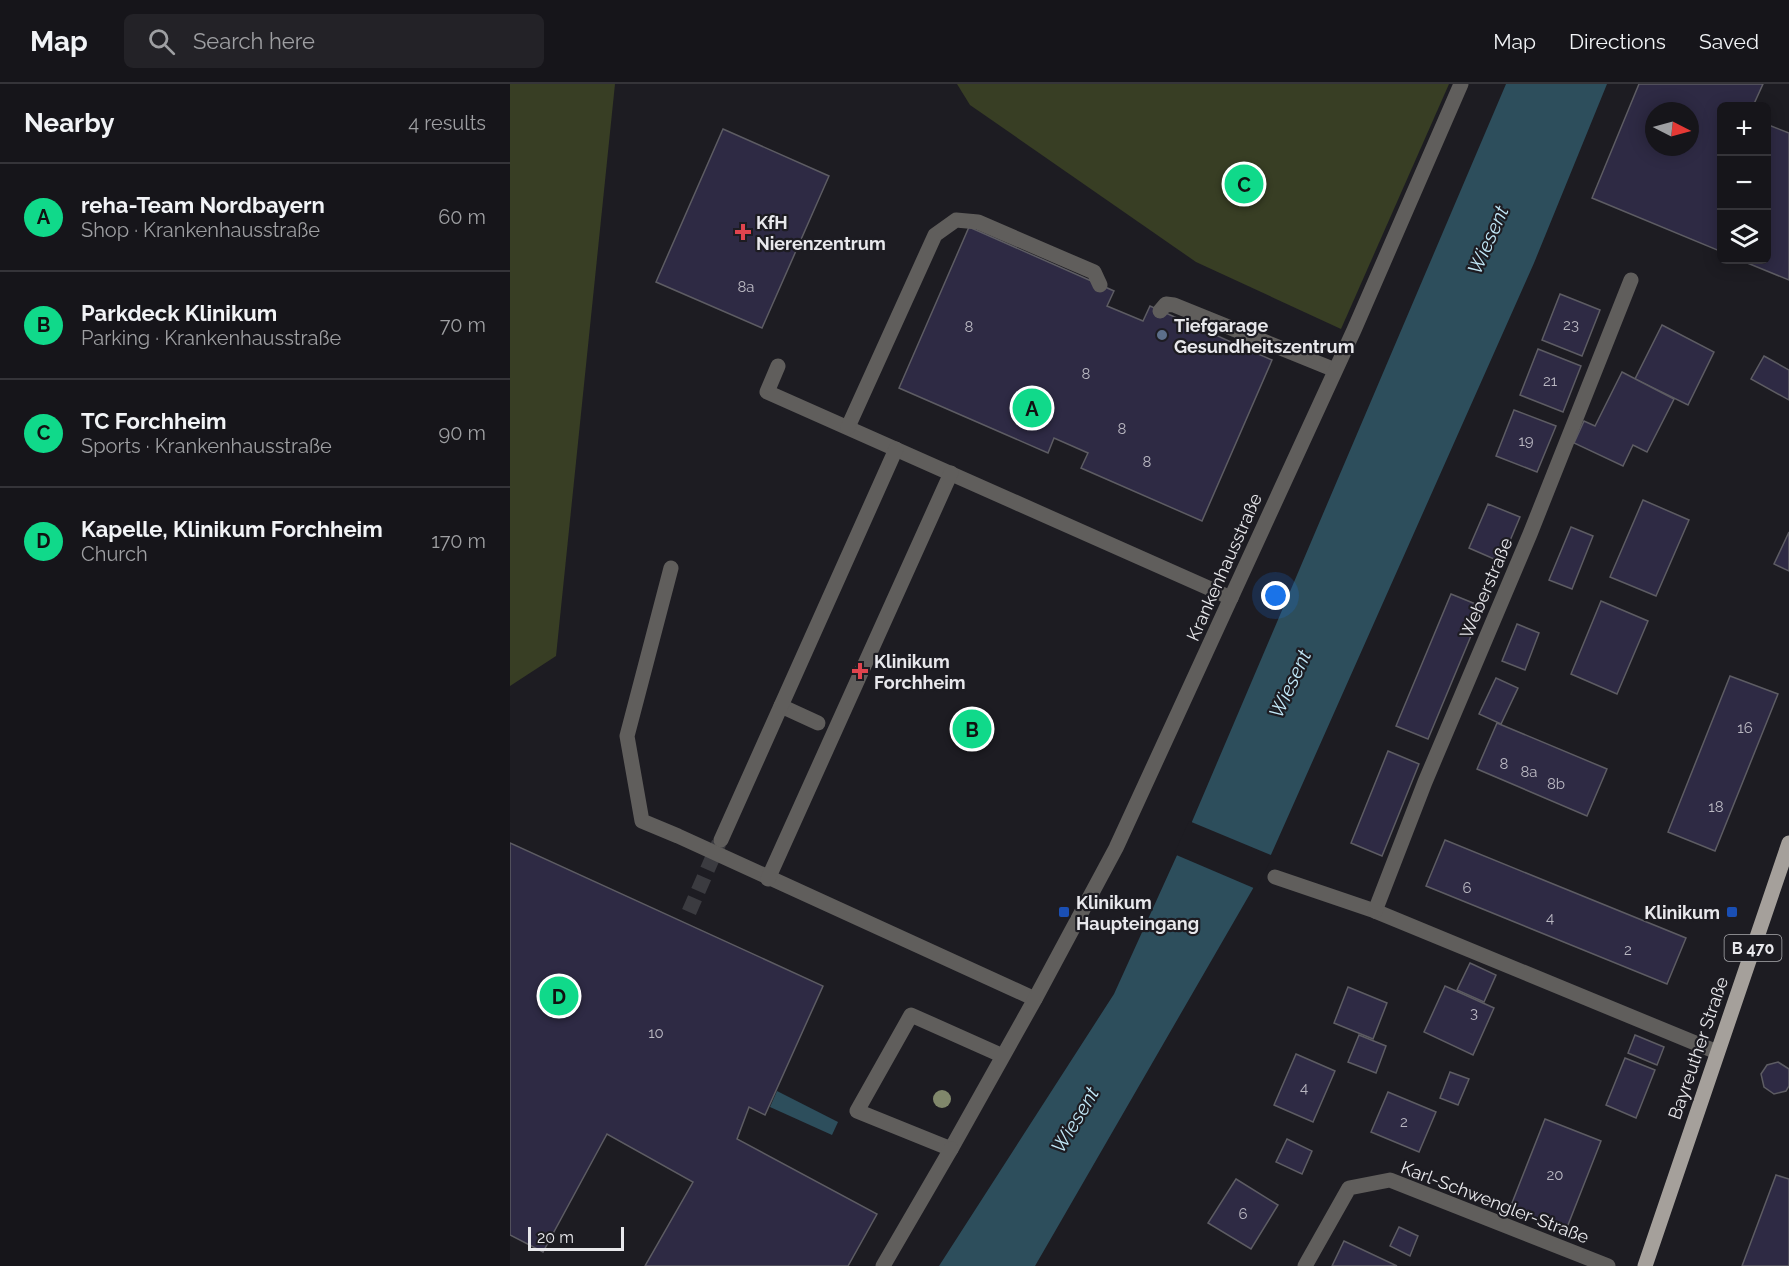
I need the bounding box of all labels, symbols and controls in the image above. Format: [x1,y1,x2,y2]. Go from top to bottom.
search box [124,14,544,68]
text: Map [30,25,88,58]
icon: search [145,25,178,58]
text: Search here [193,28,315,54]
text: Map [1493,29,1536,54]
text: Directions [1569,29,1666,54]
text: Saved [1699,29,1759,54]
north arrow [1645,102,1699,156]
map controls [1717,102,1771,264]
button: + [1717,102,1771,156]
text: Nearby [24,108,114,138]
text: 4 results [408,111,486,135]
button: − [1717,156,1771,210]
pin: C [1224,162,1264,206]
text: reha-Team Nordbayern [81,192,325,218]
water label: Wiesent [1462,202,1514,278]
text: A [37,205,50,229]
text: 60 m [438,205,486,229]
button: layers [1717,210,1771,264]
place label: KfH Nierenzentrum [756,212,886,254]
text: Shop · Krankenhausstraße [81,218,320,242]
marker: KfH Nierenzentrum [734,223,752,241]
house number: 8a [737,278,755,296]
text: Parkdeck Klinikum [81,300,277,326]
text: B [37,313,50,337]
text: 70 m [440,313,486,337]
place label: Tiefgarage Gesundheitszentrum [1174,315,1354,357]
house number: 23 [1563,316,1579,334]
house number: 8 [965,318,974,336]
text: Parking · Krankenhausstraße [81,326,341,350]
marker: Tiefgarage Gesundheitszentrum [1155,328,1169,342]
house number: 8 [1082,365,1091,383]
house number: 21 [1543,372,1558,390]
pin: A [1012,386,1052,430]
text: TC Forchheim [81,408,227,434]
house number: 8 [1118,420,1127,438]
text: C [37,421,50,445]
text: 90 m [439,421,486,445]
house number: 19 [1518,432,1534,450]
text: Sports · Krankenhausstraße [81,434,332,458]
house number: 8 [1143,453,1152,471]
street label: Krankenhausstraße [1182,490,1266,644]
text: Kapelle, Klinikum Forchheim [81,516,383,542]
text: D [36,529,51,553]
text: 170 m [431,529,486,553]
street label: Weberstraße [1455,534,1517,642]
text: Church [81,542,148,566]
your location [1261,581,1290,610]
water label: Wiesent [1264,646,1316,722]
place label: Klinikum Forchheim [874,651,966,693]
marker: Klinikum Forchheim [851,662,869,680]
pin: B [952,706,992,752]
house number: 16 [1737,719,1753,737]
house number: 8 [1500,755,1509,773]
house number: 8a [1520,763,1538,781]
house number: 8b [1547,775,1565,793]
house number: 18 [1708,798,1724,816]
house number: 6 [1462,879,1472,897]
place label: Klinikum Haupteingang [1076,892,1199,934]
place label: Klinikum [1644,902,1720,923]
marker: Klinikum Haupteingang [1057,905,1071,919]
marker: Klinikum [1725,905,1739,919]
house number: 4 [1546,909,1554,927]
road number: B 470 [1724,935,1782,961]
house number: 2 [1624,941,1632,959]
street label: Bayreuther Straße [1664,973,1732,1122]
pin: D [539,974,578,1018]
house number: 3 [1470,1004,1478,1022]
house number: 10 [648,1024,664,1042]
house number: 4 [1300,1079,1308,1097]
water label: Wiesent [1046,1082,1104,1157]
house number: 2 [1400,1113,1408,1131]
street label: Karl-Schwengler-Straße [1398,1156,1592,1248]
house number: 20 [1547,1166,1564,1184]
house number: 6 [1238,1205,1248,1223]
scale bar [528,1224,624,1252]
text: 20 m [537,1228,574,1247]

